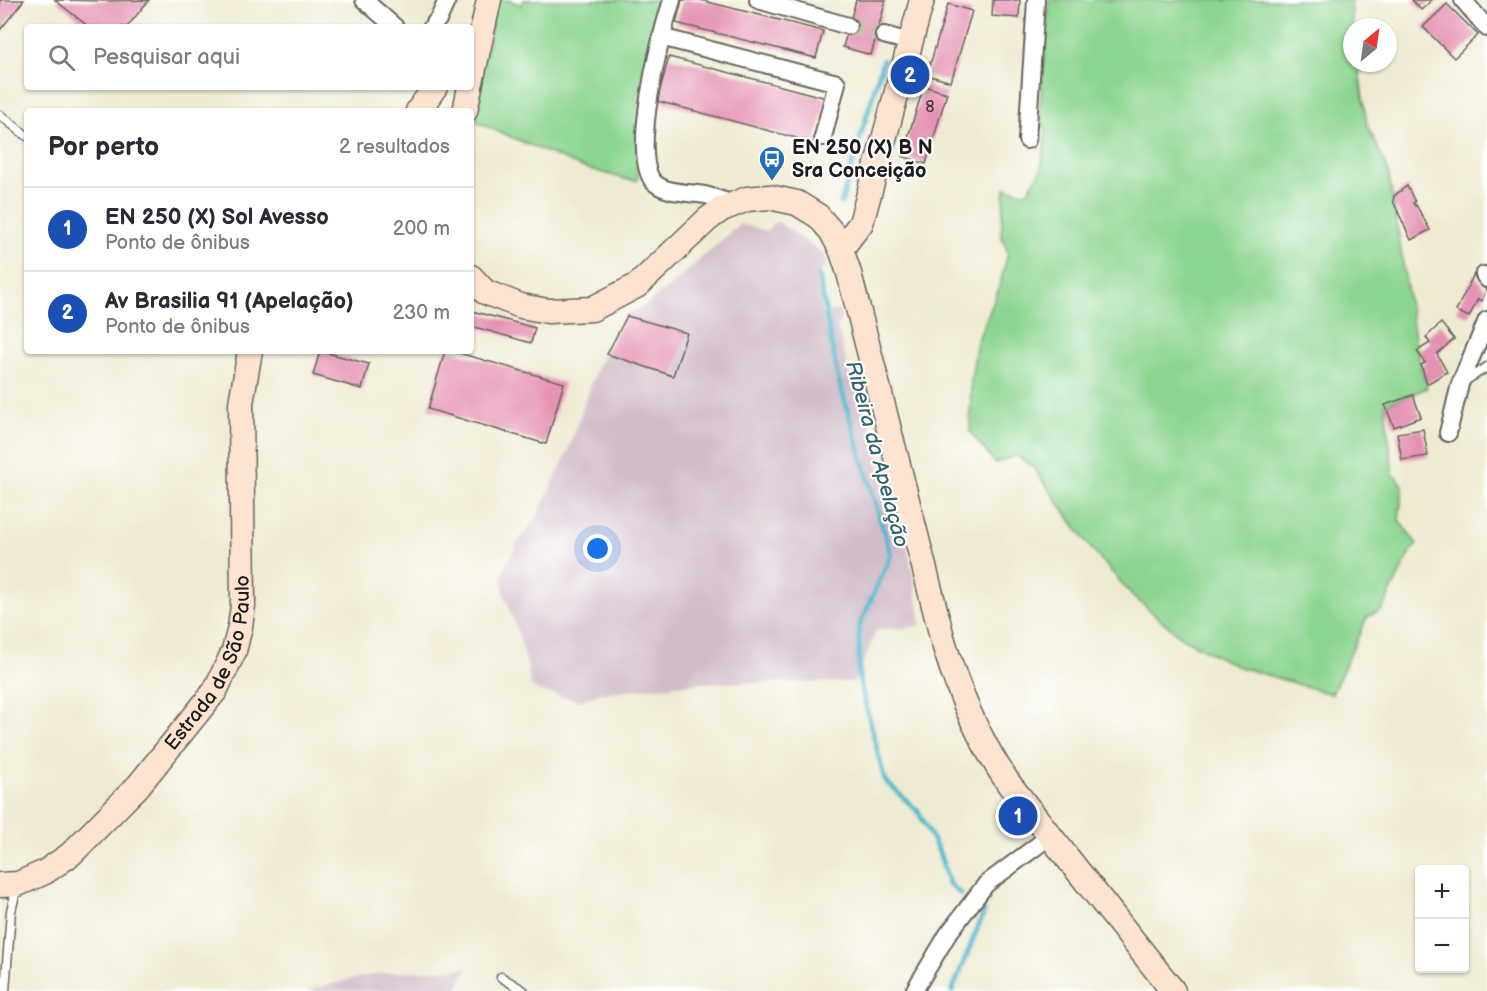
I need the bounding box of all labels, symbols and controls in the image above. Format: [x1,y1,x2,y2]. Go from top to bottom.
north arrow [1343,18,1397,72]
search box [24,24,474,90]
icon: search [45,41,78,74]
text: Pesquisar aqui [93,44,240,71]
pin: 2 [890,52,930,98]
house number: 8 [925,98,935,117]
text: Por perto [48,132,159,163]
text: 2 resultados [339,135,450,159]
place label: EN 250 (X) B N Sra Conceição [792,136,933,183]
bus stop icon: EN 250 (X) B N Sra Conceição [757,144,787,182]
text: EN 250 (X) Sol Avesso [105,204,329,231]
text: 1 [63,217,72,241]
text: 200 m [393,217,450,241]
text: Ponto de ônibus [105,231,250,255]
text: Av Brasilia 91 (Apelação) [105,288,354,315]
text: 2 [62,301,73,325]
text: 230 m [393,301,450,325]
text: Ponto de ônibus [105,315,250,339]
water label: Ribeira da Apelação [840,358,914,550]
your location [583,534,612,563]
street label: Estrada de São Paulo [160,575,255,755]
pin: 1 [998,794,1038,838]
map controls [1415,865,1469,973]
button: + [1415,865,1469,919]
button: − [1415,919,1469,973]

